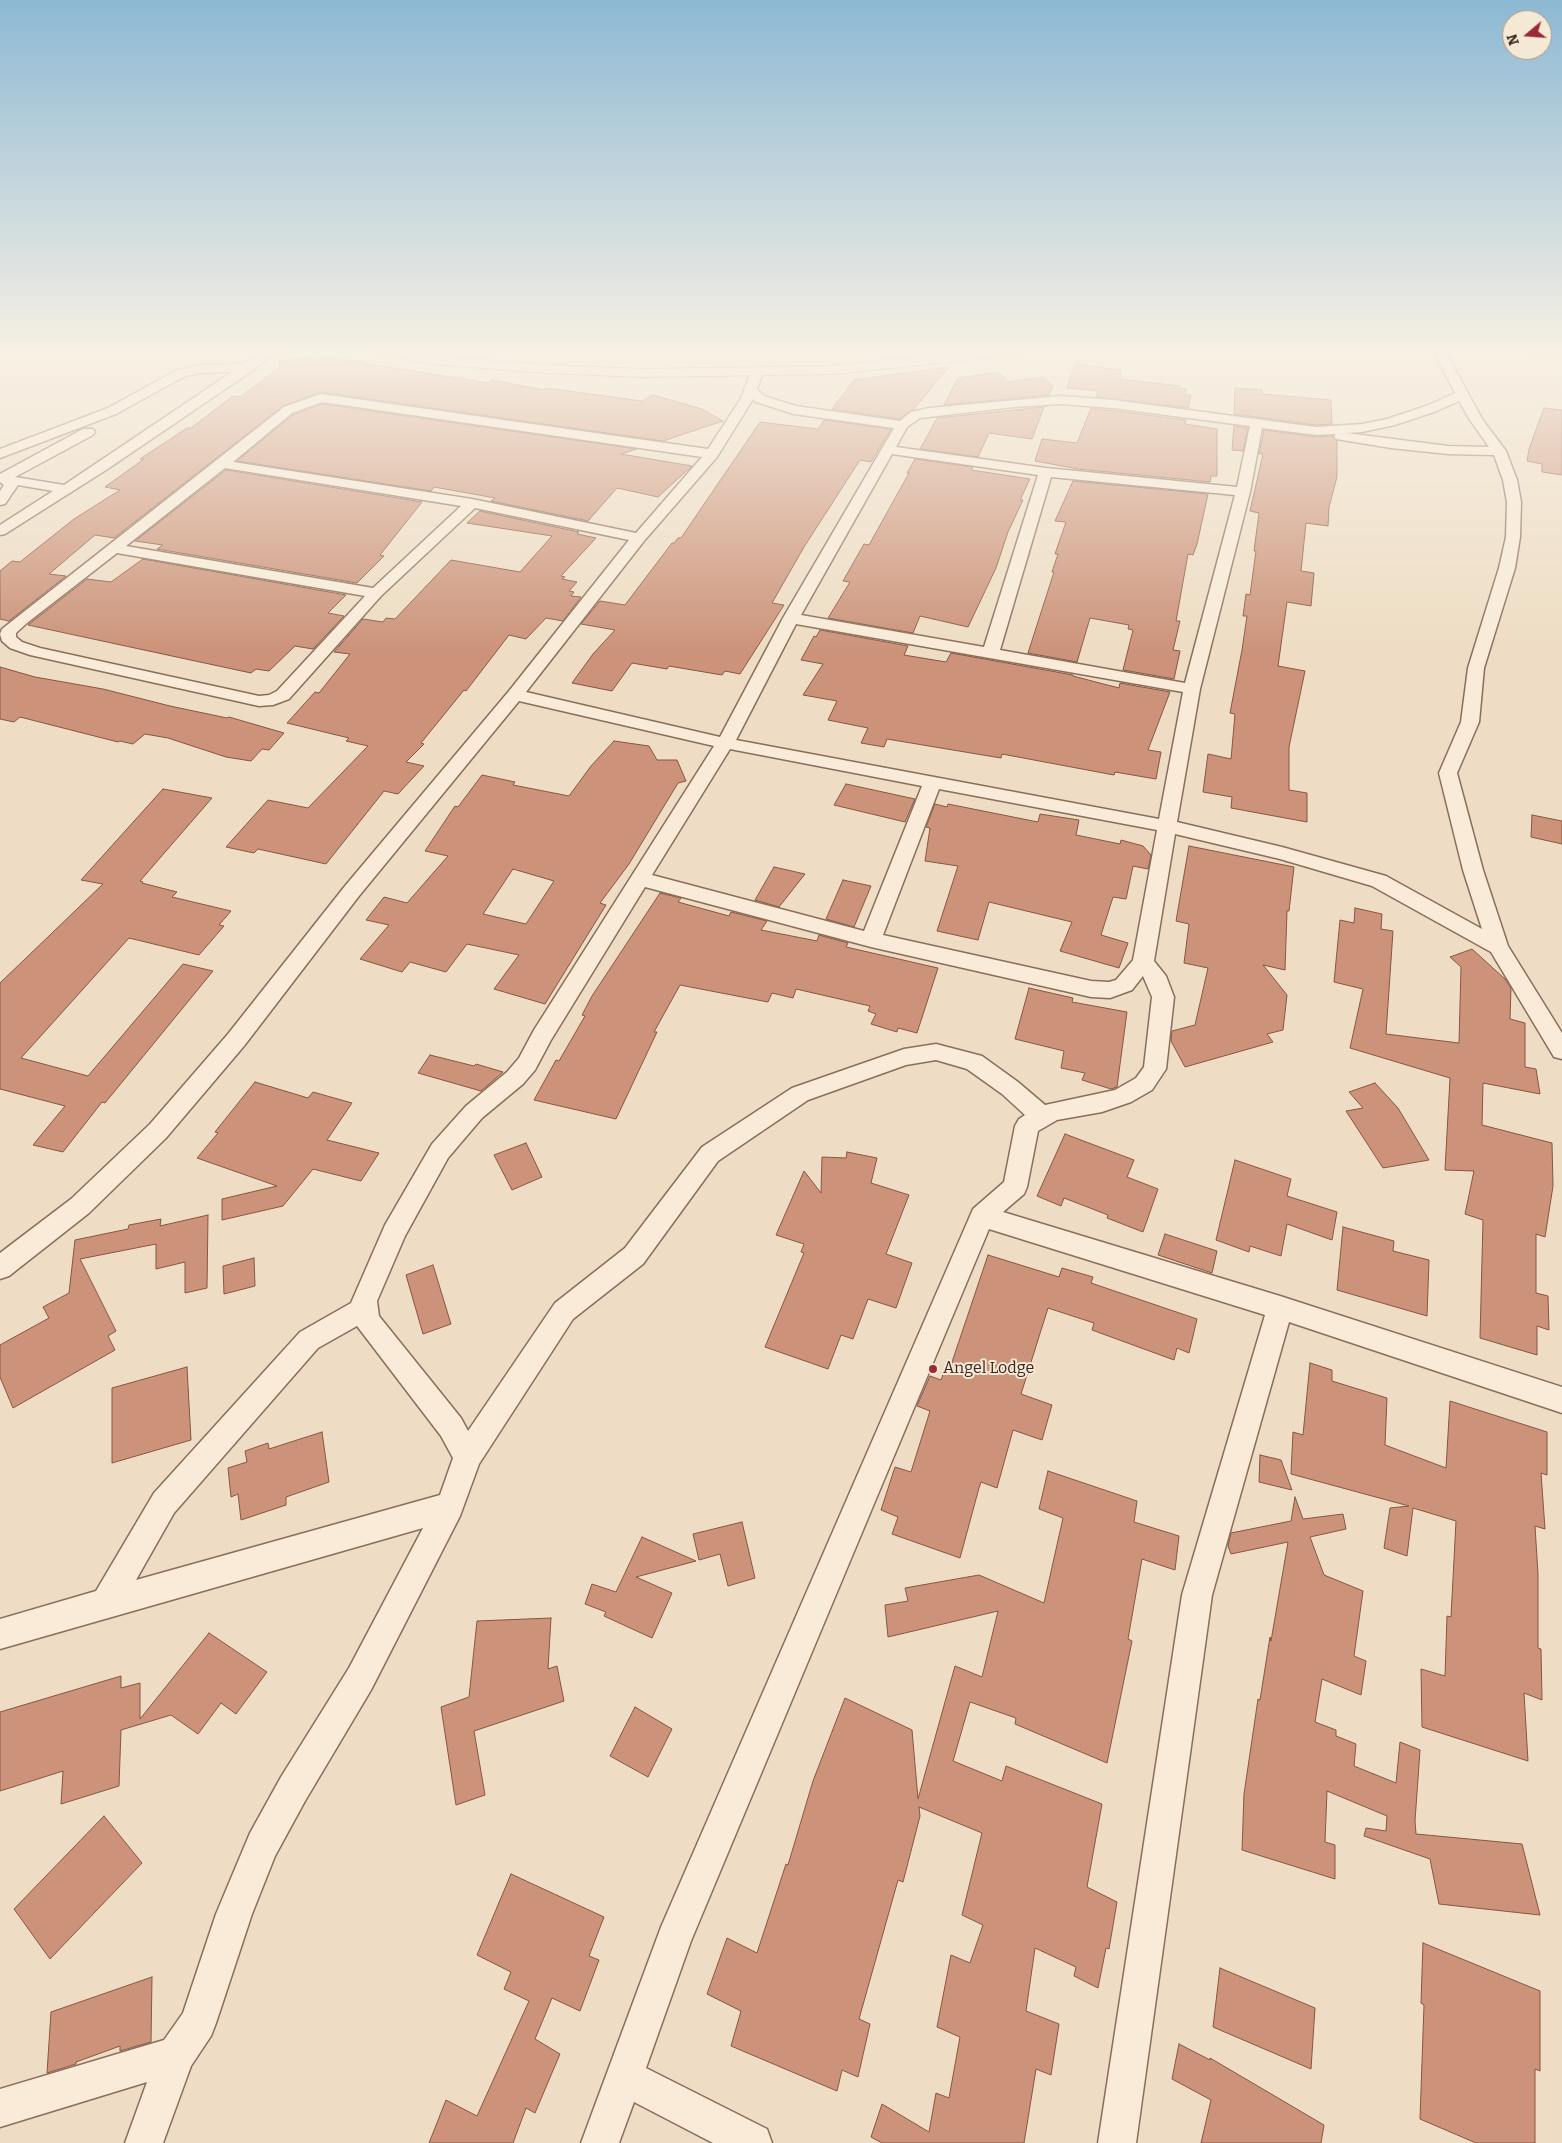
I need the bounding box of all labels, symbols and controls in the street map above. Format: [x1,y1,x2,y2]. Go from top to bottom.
north arrow [1502,10,1552,60]
text: N [1503,32,1523,47]
place label: Angel Lodge [943,1359,1034,1379]
marker: Angel Lodge [927,1363,939,1375]

